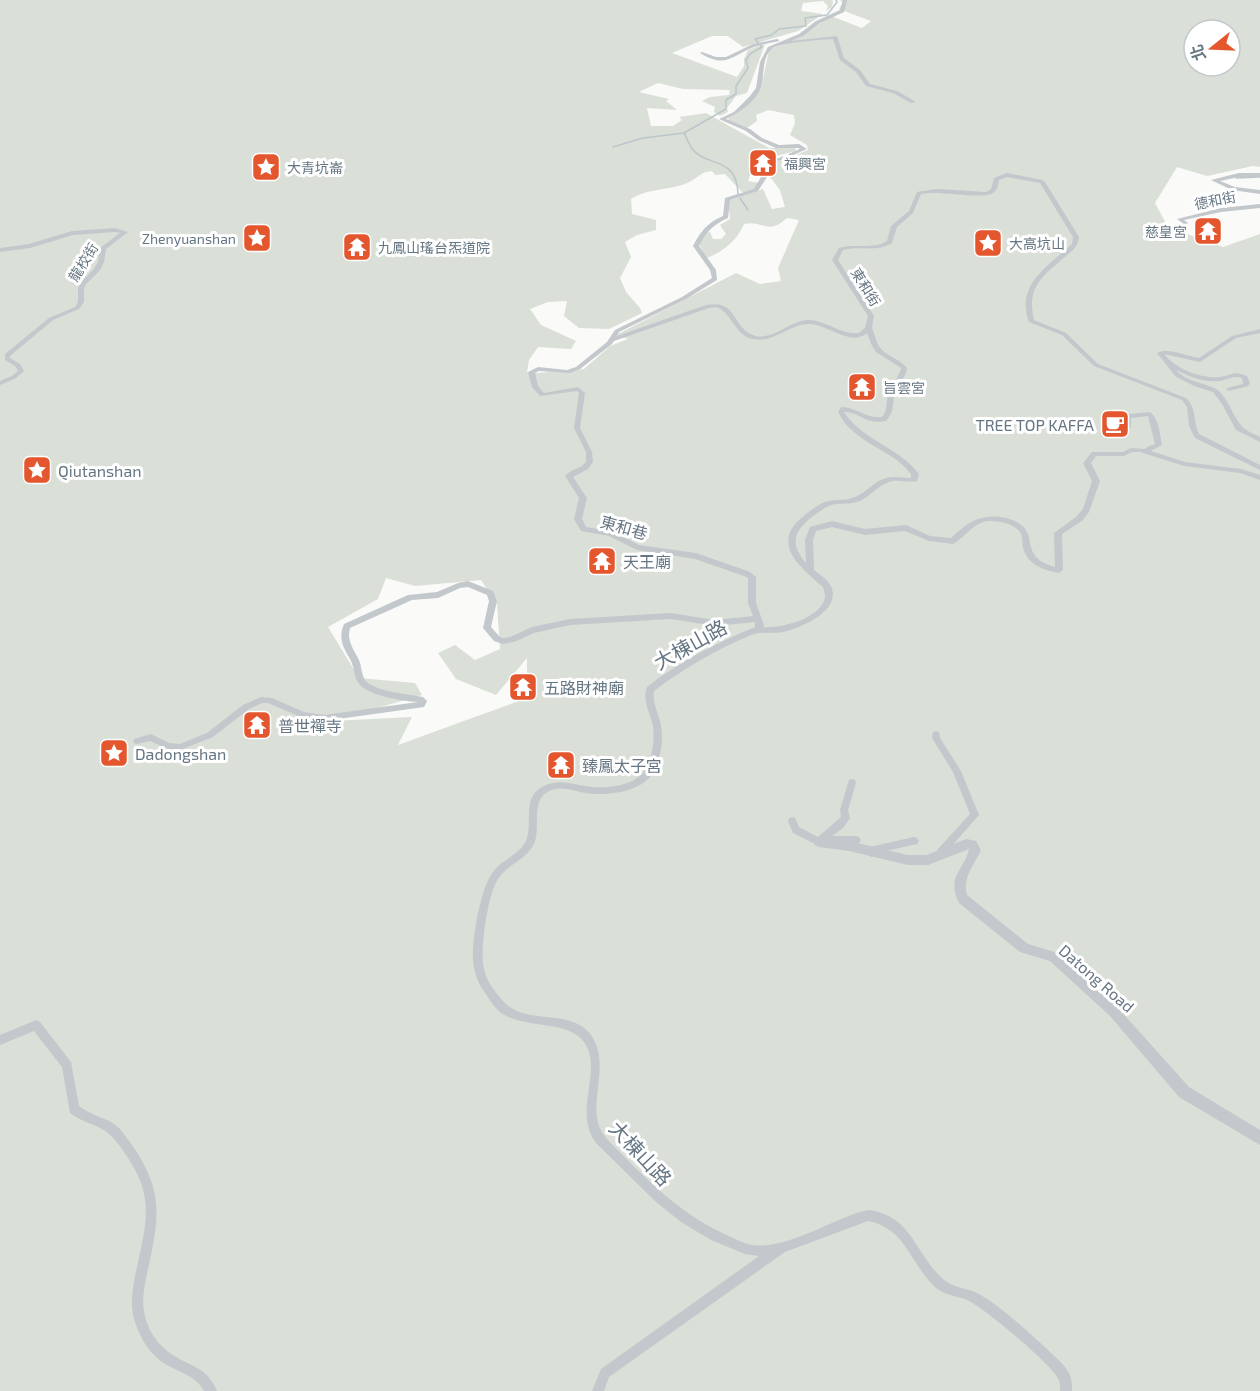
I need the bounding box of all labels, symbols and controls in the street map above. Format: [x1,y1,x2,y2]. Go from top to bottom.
north arrow [1182,18,1242,78]
text: 北 [1186,42,1209,63]
temple icon: 福興宮 [747,147,779,179]
place icon: 大青坑崙 [250,151,282,183]
place label: 福興宮 [784,155,826,172]
place label: 大青坑崙 [287,159,343,176]
street label: 德和街 [1193,188,1237,212]
temple icon: 慈皇宮 [1192,215,1224,247]
place icon: Zhenyuanshan [241,222,273,254]
place label: 慈皇宮 [1145,223,1187,240]
place icon: 大高坑山 [972,227,1004,259]
place label: Zhenyuanshan [142,230,236,247]
temple icon: 九鳳山瑤台炁道院 [341,231,373,263]
place label: 大高坑山 [1009,235,1065,252]
place label: 九鳳山瑤台炁道院 [378,239,490,256]
street label: 龍校街 [65,240,101,284]
street label: 東和街 [848,265,884,309]
temple icon: 旨雲宮 [846,371,878,403]
place label: 旨雲宮 [883,379,925,396]
cafe icon: TREE TOP KAFFA [1099,408,1131,440]
place label: TREE TOP KAFFA [975,415,1094,434]
place icon: Qiutanshan [21,454,53,486]
place label: Qiutanshan [58,461,141,481]
street label: 東和巷 [598,511,650,543]
temple icon: 天王廟 [586,545,618,577]
place label: 天王廟 [623,552,671,571]
street label: 大棟山路 [649,614,731,674]
temple icon: 五路財神廟 [507,671,539,703]
place label: 五路財神廟 [544,678,624,697]
temple icon: 普世禪寺 [241,709,273,741]
place label: 普世禪寺 [278,716,342,735]
place icon: Dadongshan [98,737,130,769]
place label: Dadongshan [135,744,226,763]
temple icon: 臻鳳太子宮 [545,749,577,781]
place label: 臻鳳太子宮 [582,756,662,775]
street label: Datong Road [1056,940,1138,1016]
street label: 大棟山路 [605,1116,677,1190]

